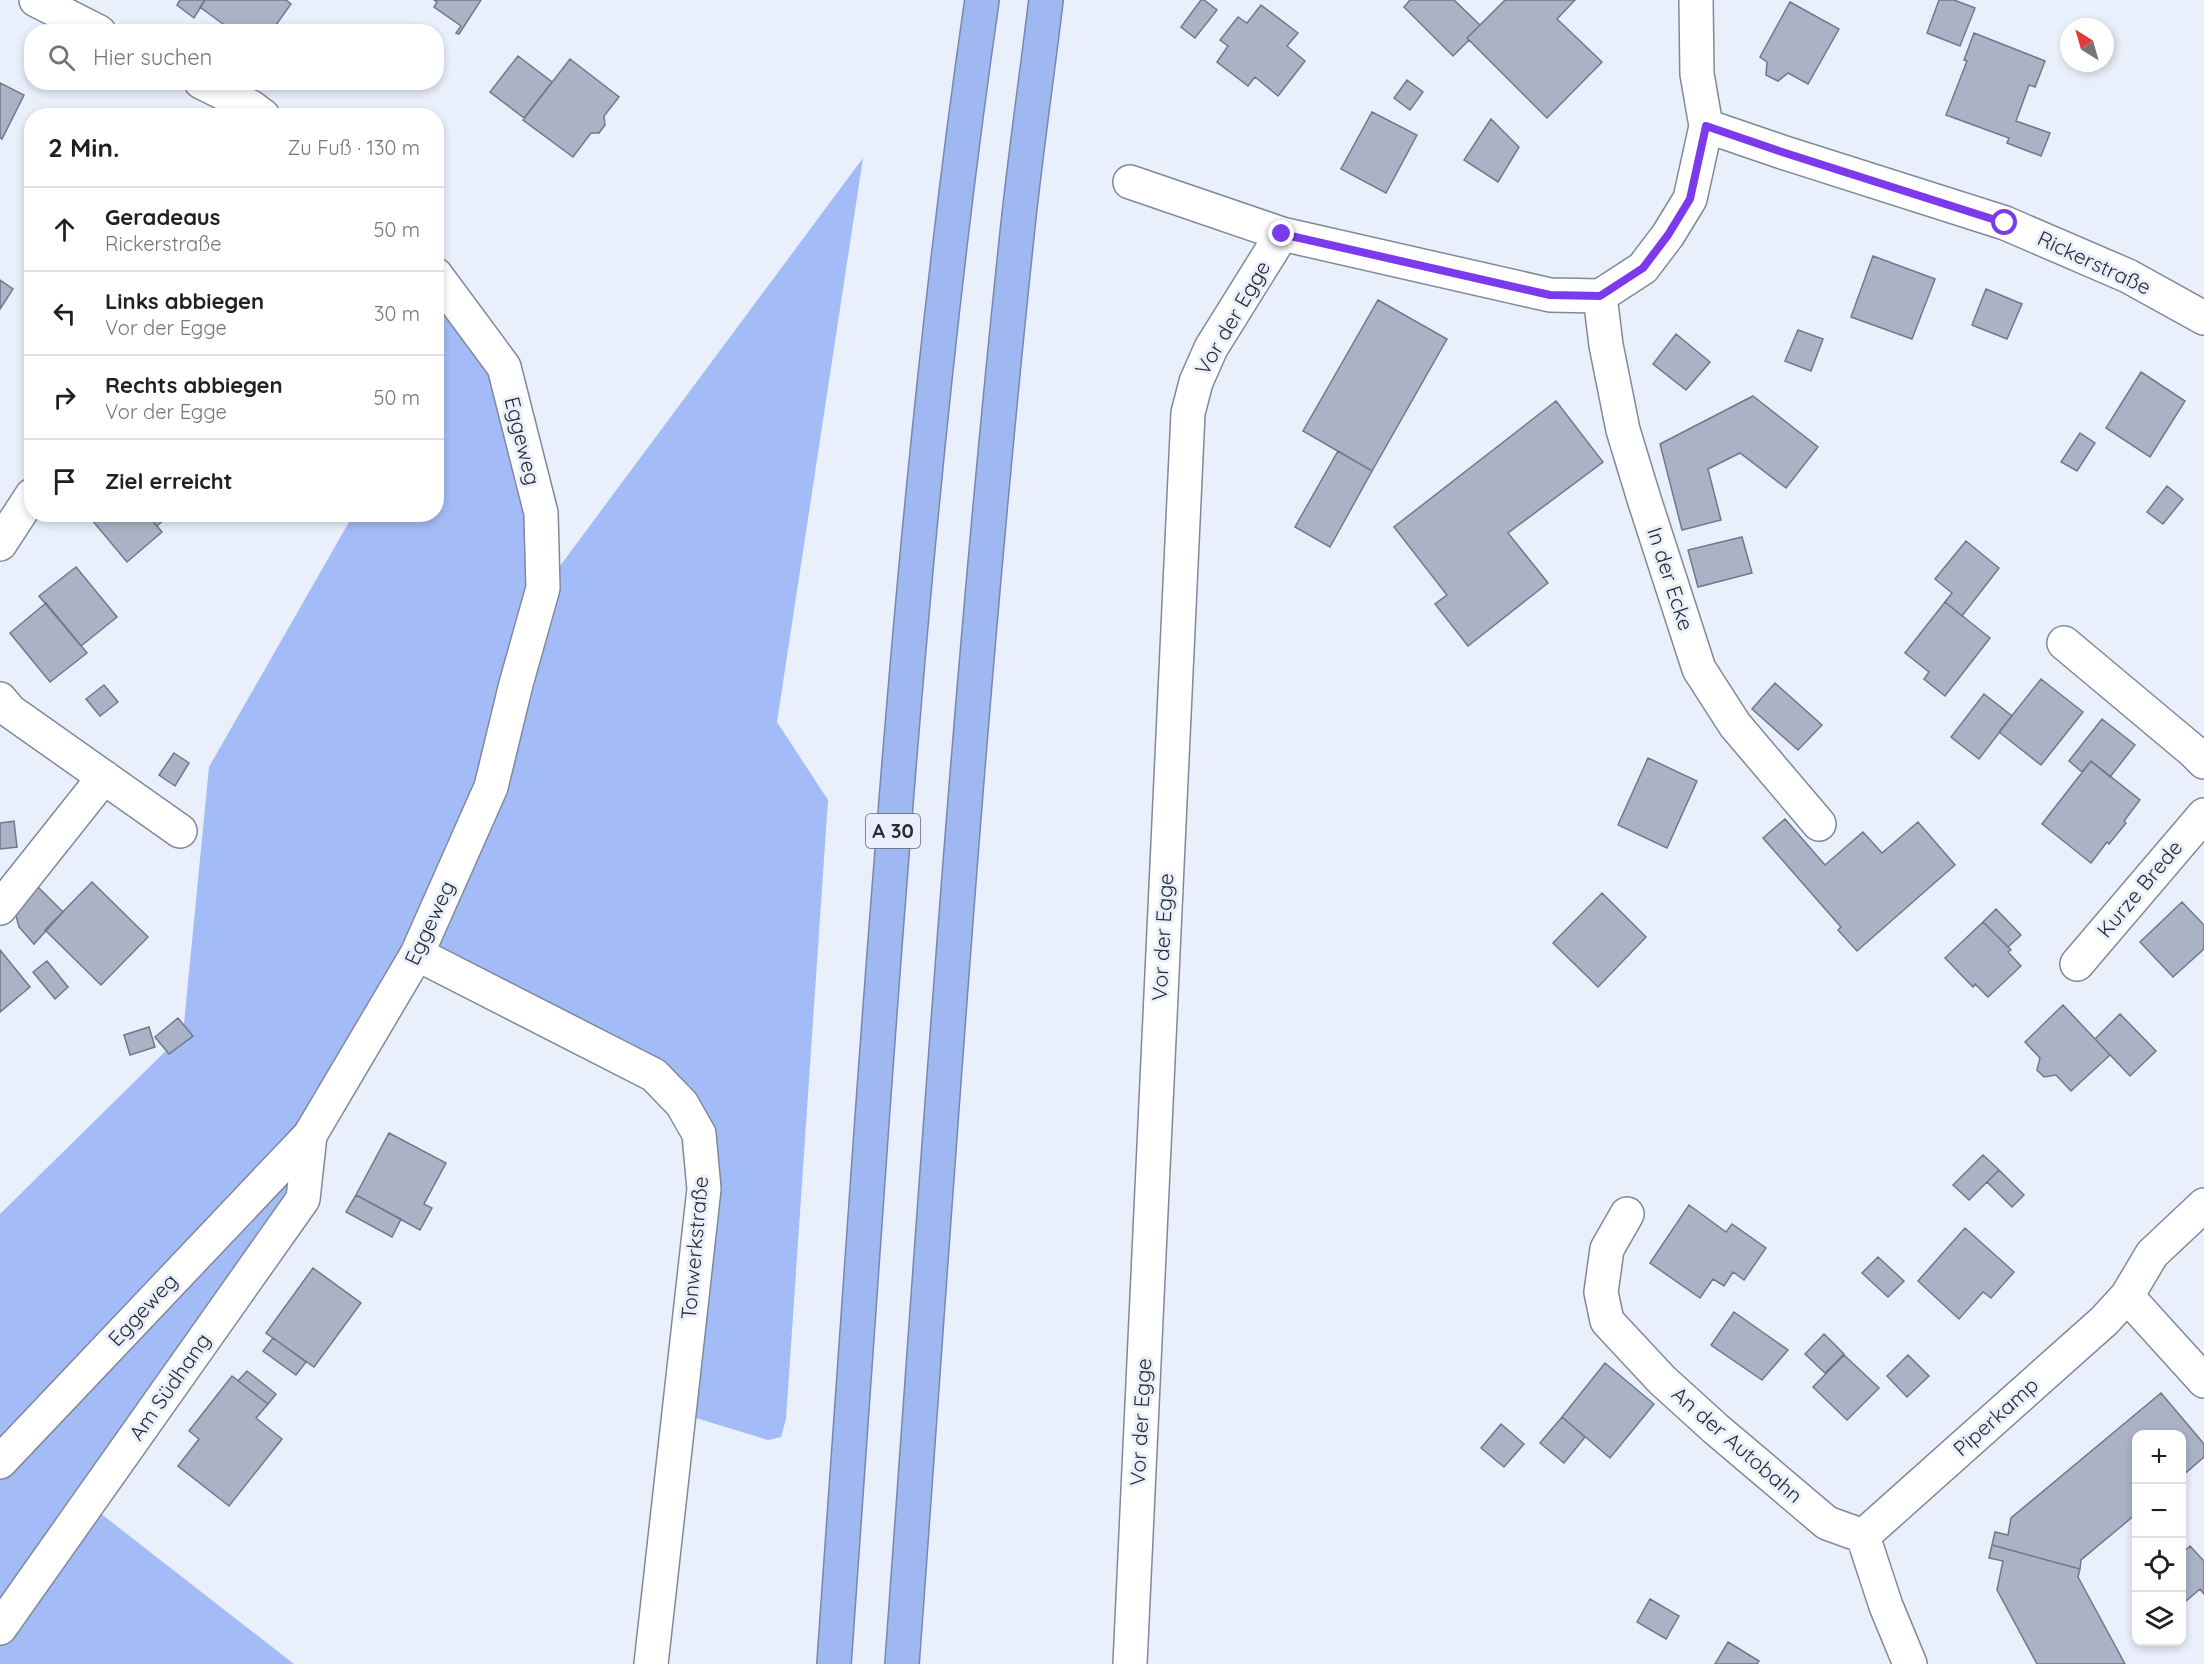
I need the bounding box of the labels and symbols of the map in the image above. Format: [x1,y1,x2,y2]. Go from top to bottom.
north arrow [2060,18,2114,72]
route start [1991,209,2017,235]
route end [1268,220,1294,246]
street label: Rickerstraße [2034,224,2155,300]
street label: Vor der Egge [1189,256,1275,379]
street label: Eggeweg [499,394,546,488]
street label: In der Ecke [1642,524,1700,634]
road number: A 30 [866,814,920,848]
street label: Kurze Brede [2091,834,2187,942]
street label: Vor der Egge [1146,872,1178,1001]
street label: Eggeweg [398,876,460,969]
street label: Tonwerkstraße [675,1175,713,1321]
street label: Eggeweg [102,1268,182,1351]
street label: Am Südhang [123,1328,216,1445]
street label: Vor der Egge [1124,1357,1156,1486]
street label: Piperkamp [1947,1371,2043,1461]
street label: An der Autobahn [1667,1380,1808,1508]

